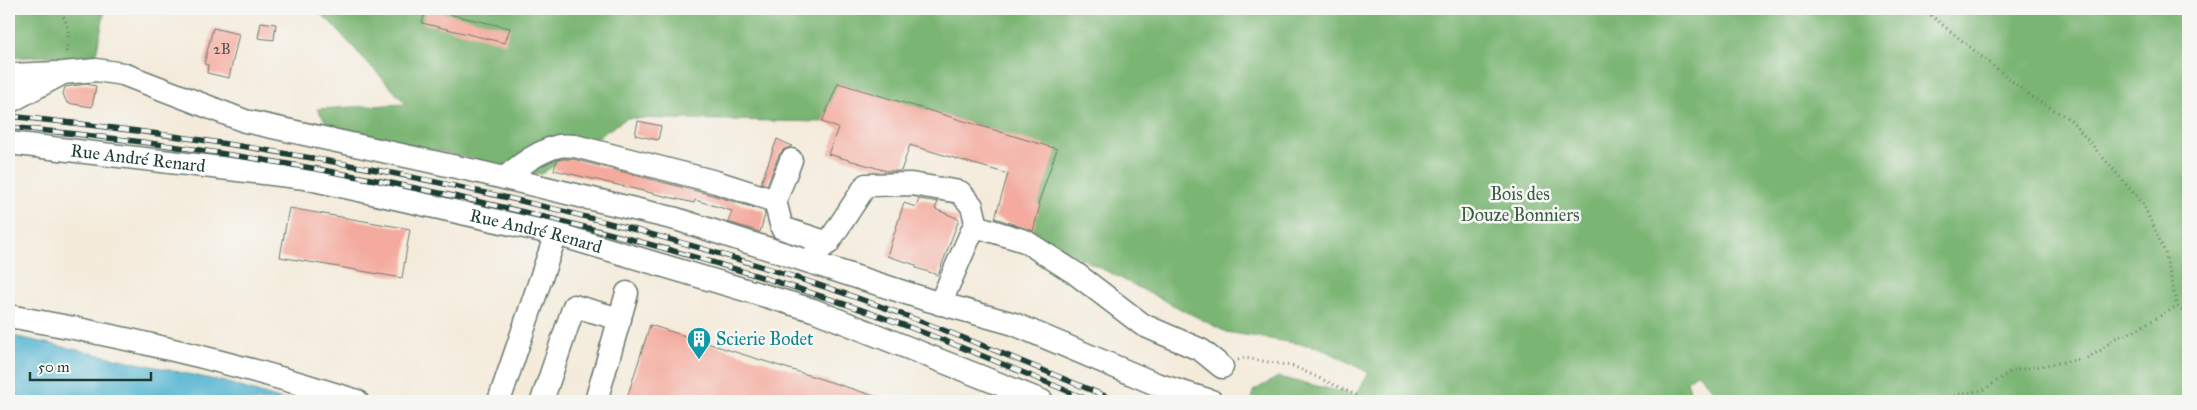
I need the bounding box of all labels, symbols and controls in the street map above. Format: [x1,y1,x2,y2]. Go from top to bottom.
house number: 2B [213,40,231,58]
street label: Rue André Renard [69,139,207,177]
park label: Bois des Douze Bonniers [1461,183,1579,226]
street label: Rue André Renard [468,204,605,258]
building icon: Scierie Bodet [686,326,712,360]
place label: Scierie Bodet [716,328,814,350]
scale bar [30,350,151,382]
text: 50 m [38,358,70,376]

